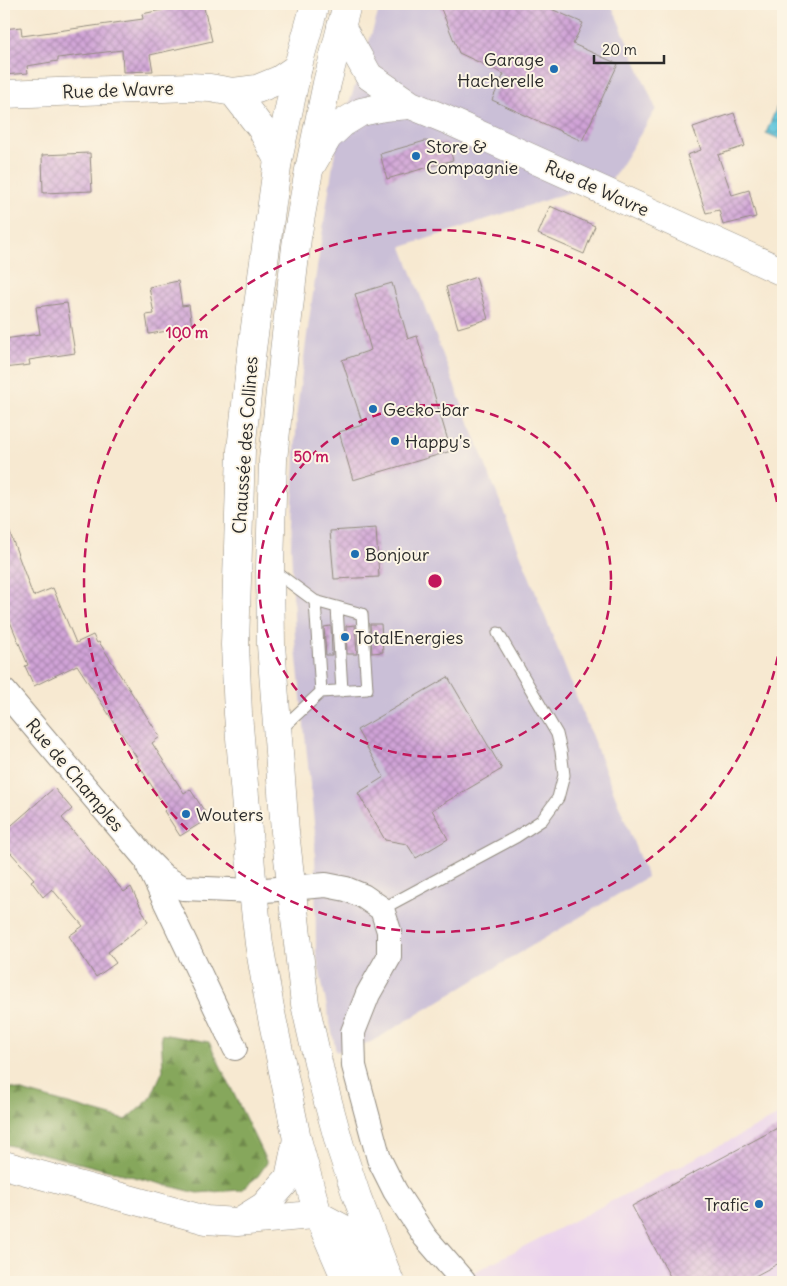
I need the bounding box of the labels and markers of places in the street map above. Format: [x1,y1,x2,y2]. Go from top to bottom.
place label: Garage Hacherelle [457,48,544,92]
marker: Garage Hacherelle [548,63,560,75]
place label: Store & Compagnie [426,135,518,179]
marker: Store & Compagnie [410,150,422,162]
place label: Gecko-bar [383,398,470,421]
marker: Gecko-bar [367,403,379,415]
place label: Happy's [405,430,471,453]
marker: Happy's [389,435,401,447]
place label: Bonjour [365,543,430,566]
marker: Bonjour [349,548,361,560]
centre of rings [426,572,444,590]
place label: TotalEnergies [355,626,463,649]
marker: TotalEnergies [339,631,351,643]
place label: Wouters [196,803,263,826]
marker: Wouters [180,808,192,820]
place label: Trafic [704,1193,749,1216]
marker: Trafic [753,1198,765,1210]

